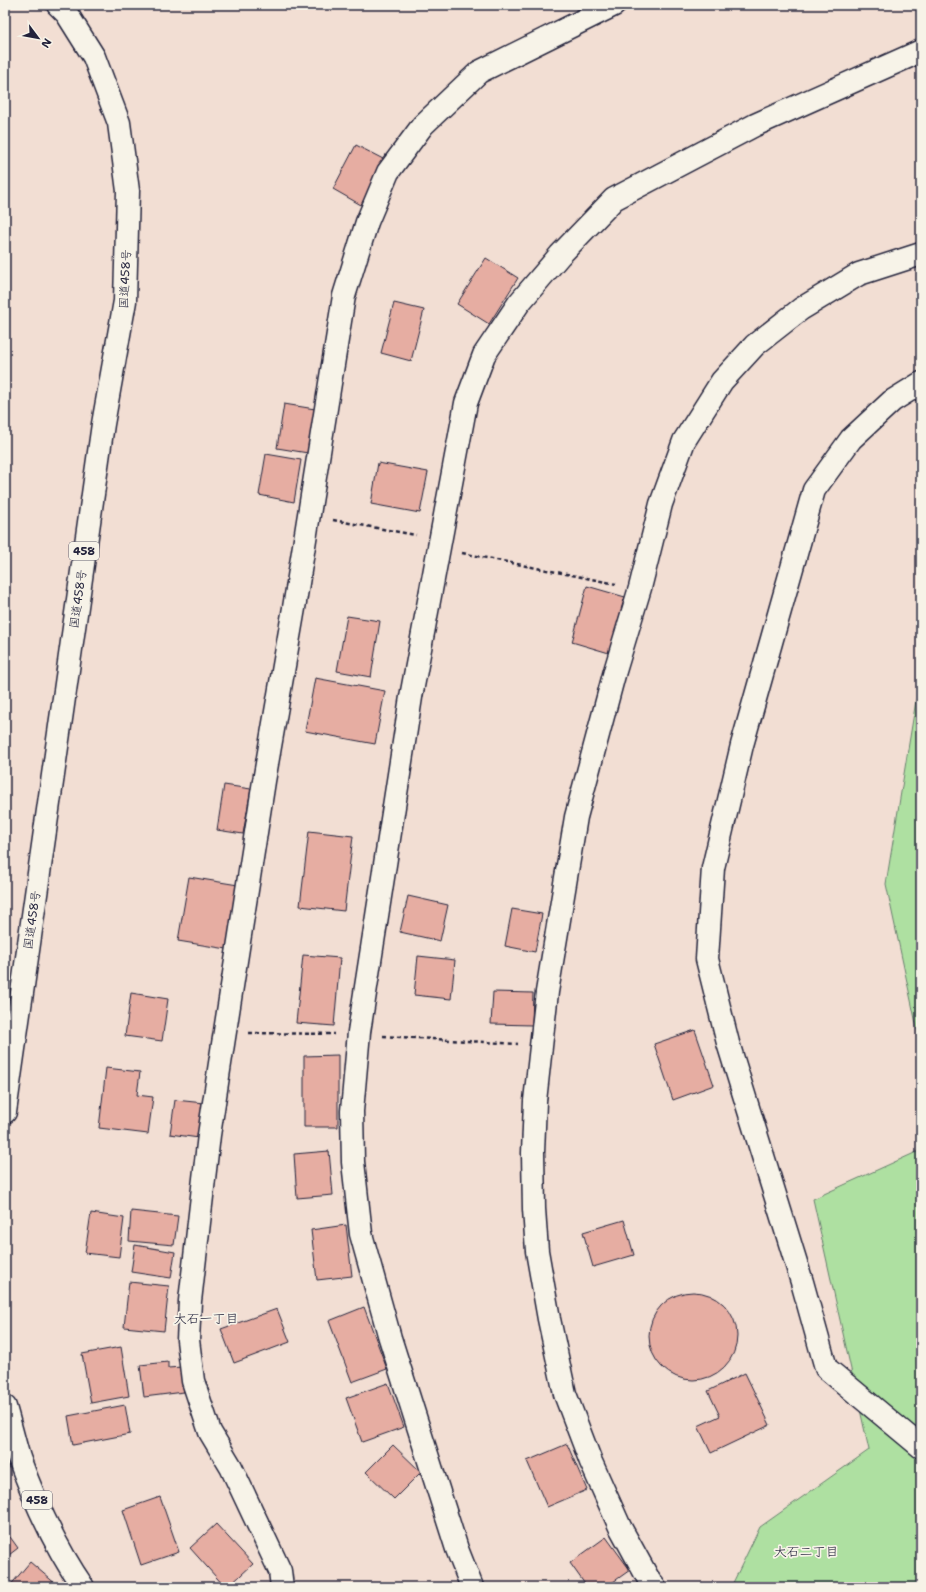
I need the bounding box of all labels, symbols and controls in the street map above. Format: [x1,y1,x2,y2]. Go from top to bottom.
north arrow [18,18,58,58]
text: N [37,35,55,51]
street label: 国道458号 [115,249,135,309]
road number: 458 [69,542,99,560]
street label: 国道458号 [66,568,90,630]
street label: 国道458号 [20,889,44,951]
district label: 大石一丁目 [173,1310,239,1327]
road number: 458 [22,1491,52,1509]
district label: 大石二丁目 [773,1543,839,1560]

